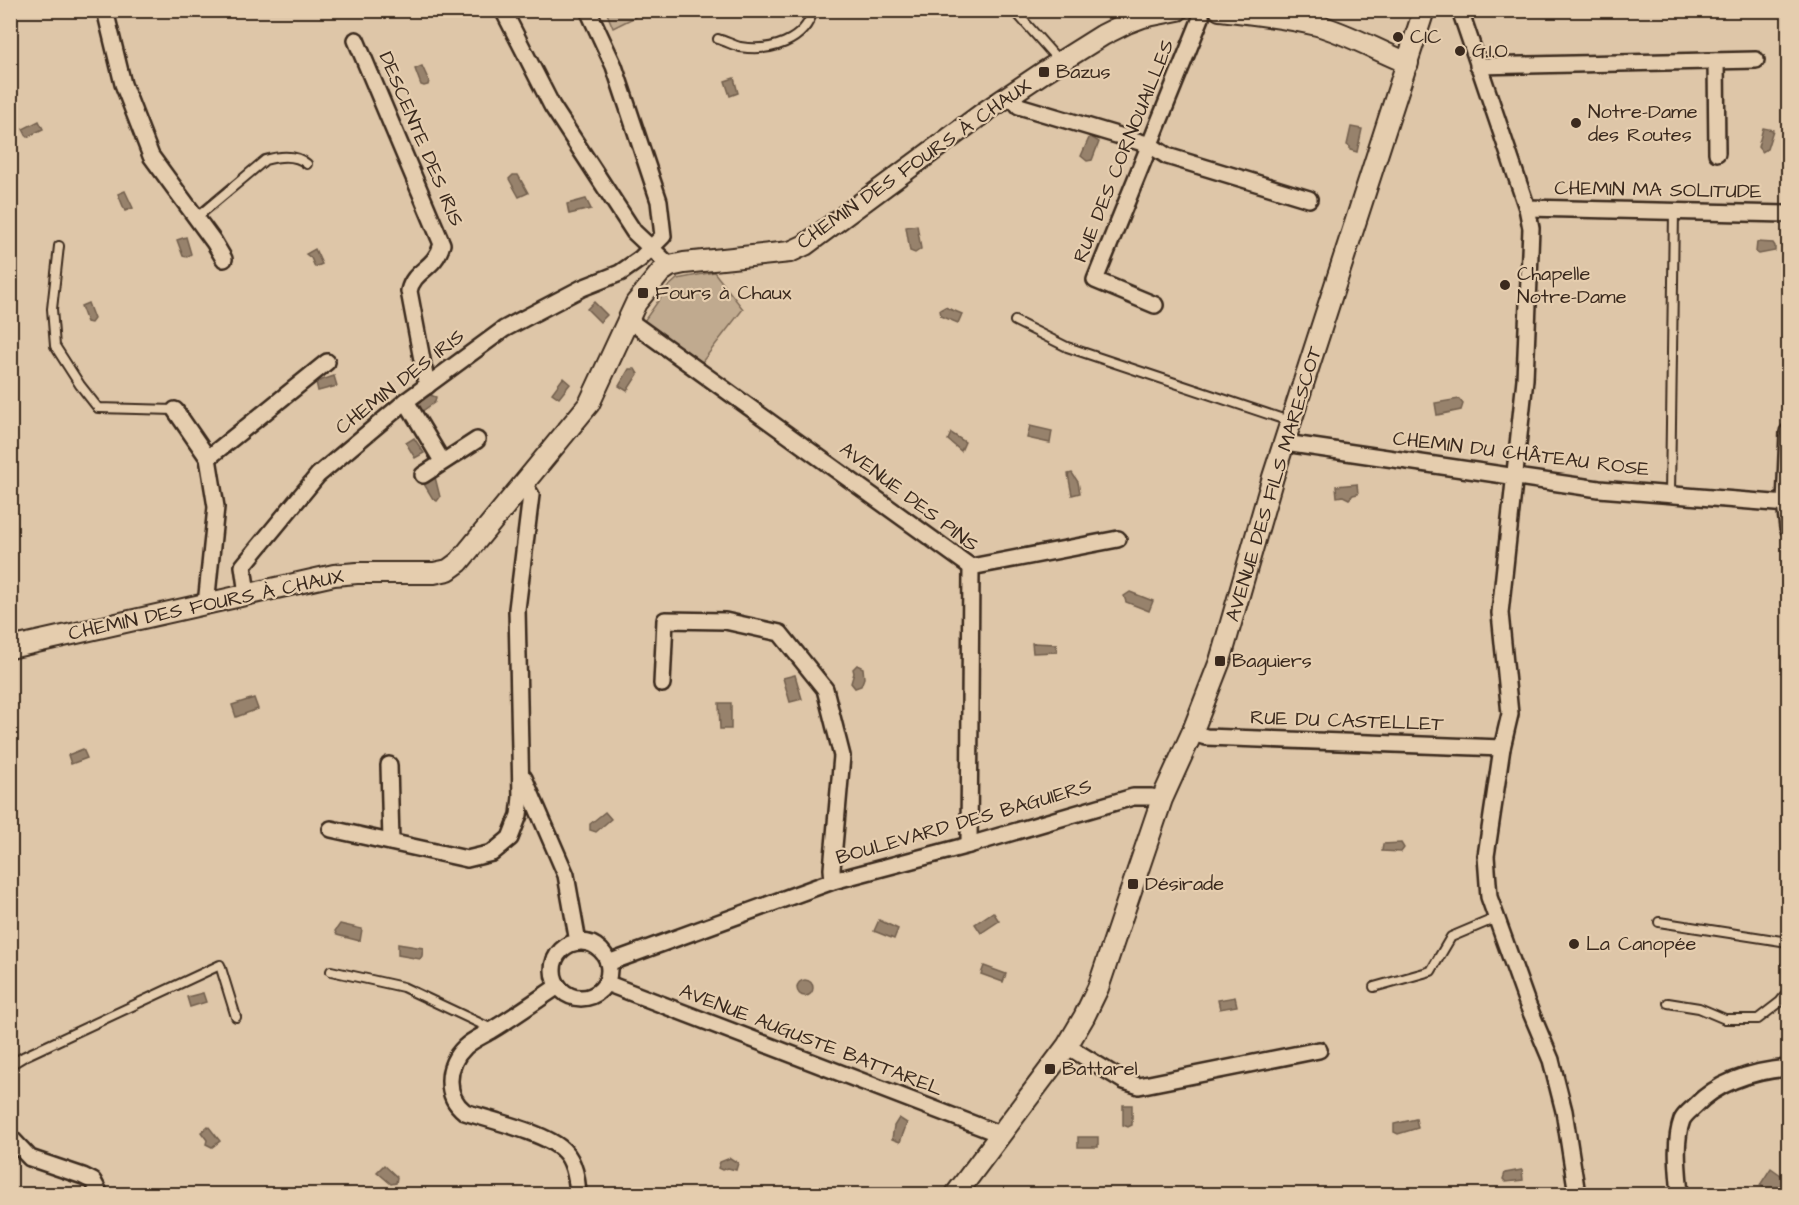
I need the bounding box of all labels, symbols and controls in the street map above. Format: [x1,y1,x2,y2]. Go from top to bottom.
place label: CIC [1410,23,1441,51]
marker: CIC [1391,30,1405,44]
street label: RUE DES CORNOUAILLES [1066,35,1182,267]
place label: G.I.O [1472,37,1508,65]
marker: G.I.O [1453,44,1467,58]
street label: DESCENTE DES IRIS [372,47,471,231]
place label: Bazus [1056,58,1111,86]
marker: Bazus [1037,65,1051,79]
street label: CHEMIN DES FOURS À CHAUX [791,72,1037,256]
place label: Notre-Dame des Routes [1588,98,1698,149]
marker: Notre-Dame des Routes [1569,116,1583,130]
street label: CHEMIN MA SOLITUDE [1554,174,1762,206]
place label: Chapelle Notre-Dame [1517,260,1627,311]
marker: Chapelle Notre-Dame [1498,278,1512,292]
place label: Fours à Chaux [655,279,792,307]
marker: Fours à Chaux [636,286,650,300]
street label: CHEMIN DES IRIS [329,323,471,441]
street label: AVENUE DES FILS MARESCOT [1219,342,1329,625]
street label: CHEMIN DU CHÂTEAU ROSE [1391,424,1651,484]
street label: AVENUE DES PINS [834,435,984,559]
street label: CHEMIN DES FOURS À CHAUX [66,562,346,648]
place label: Baguiers [1232,647,1312,676]
marker: Baguiers [1213,654,1227,668]
street label: RUE DU CASTELLET [1250,704,1445,738]
street label: BOULEVARD DES BAGUIERS [833,772,1095,872]
place label: Désirade [1145,870,1224,898]
marker: Désirade [1126,877,1140,891]
place label: La Canopée [1586,930,1697,958]
marker: La Canopée [1567,937,1581,951]
street label: AVENUE AUGUSTE BATTAREL [675,977,947,1103]
place label: Battarel [1062,1055,1138,1083]
marker: Battarel [1043,1062,1057,1076]

